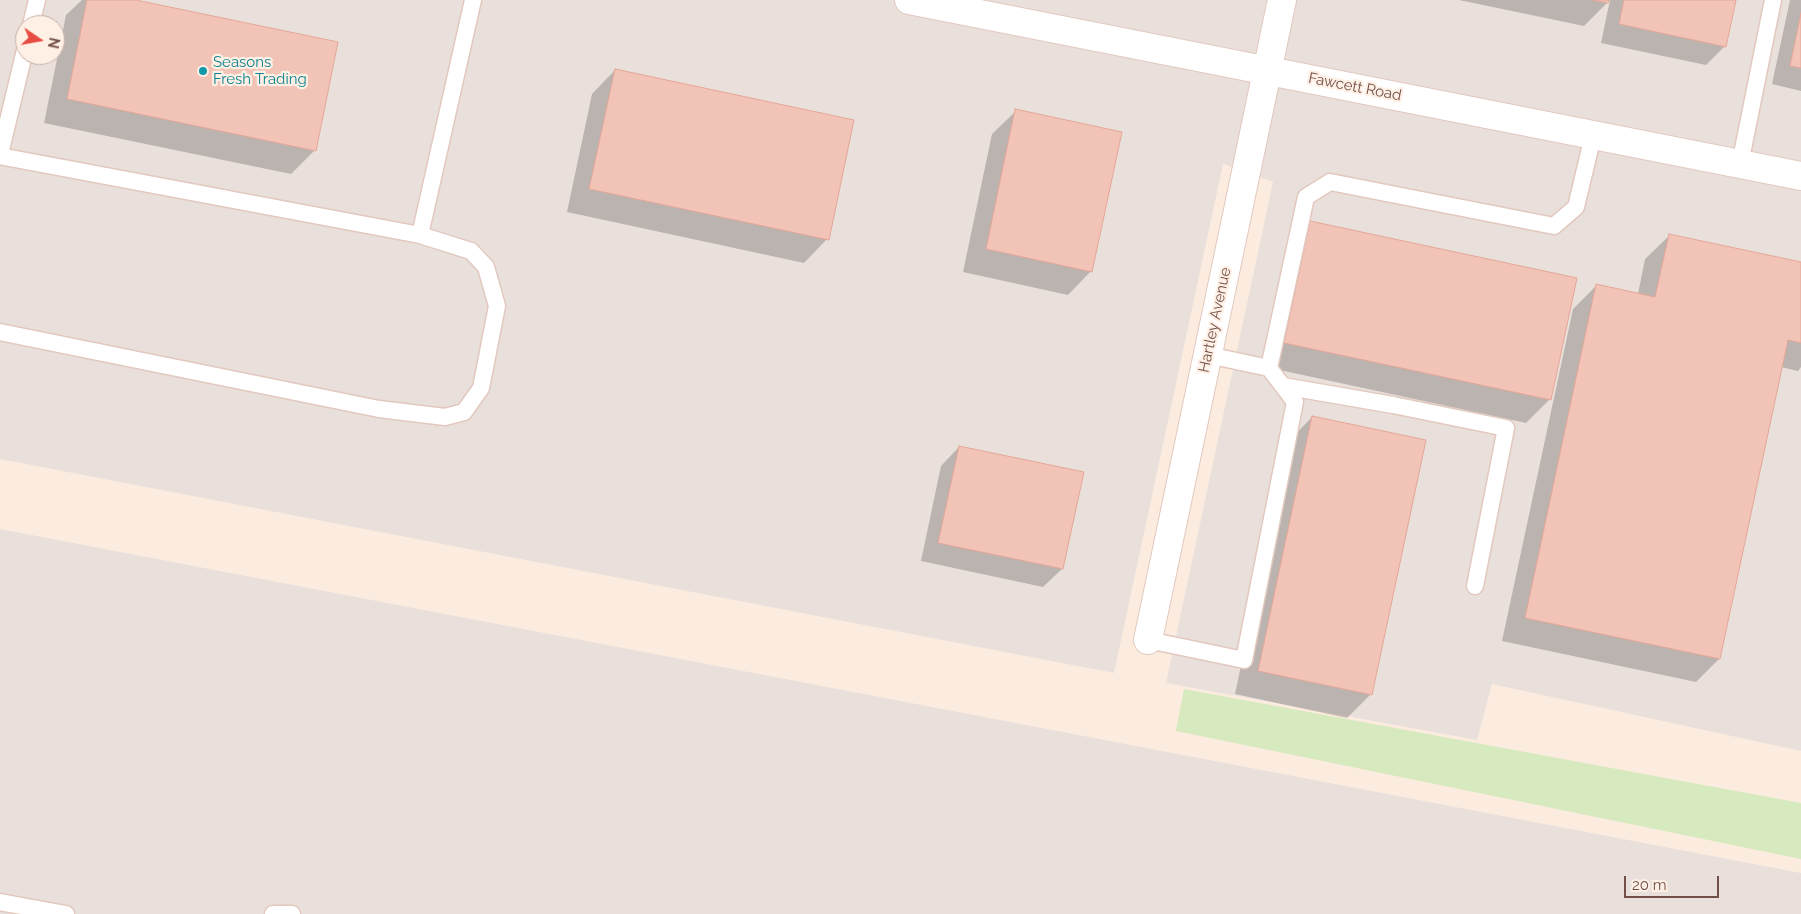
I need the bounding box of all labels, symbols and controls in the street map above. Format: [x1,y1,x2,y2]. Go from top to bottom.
north arrow [15,15,65,65]
text: N [45,36,63,50]
place label: Seasons Fresh Trading [213,53,307,88]
marker: Seasons Fresh Trading [197,65,209,77]
street label: Fawcett Road [1307,69,1403,105]
street label: Hartley Avenue [1195,266,1235,374]
scale bar [1626,866,1721,898]
text: 20 m [1632,876,1667,894]

